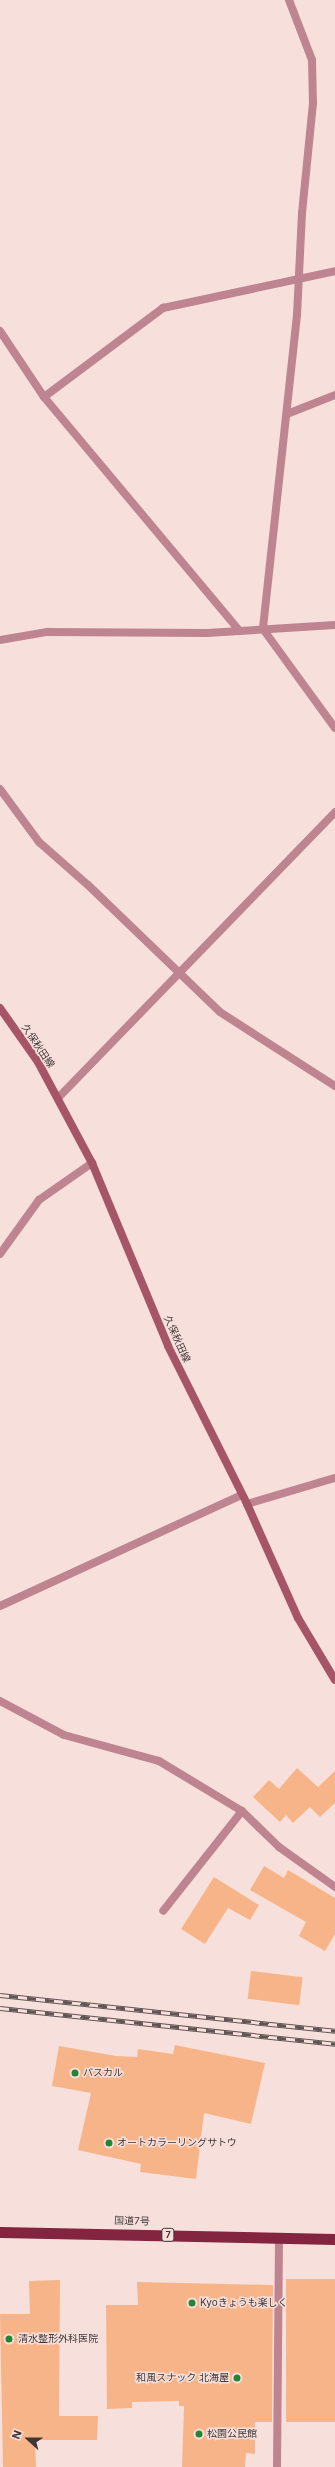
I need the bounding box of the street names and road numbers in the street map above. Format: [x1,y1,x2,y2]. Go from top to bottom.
street label: 久保秋田線 [19,1022,57,1070]
street label: 久保秋田線 [161,1314,193,1364]
street label: 国道7号 [114,2214,150,2228]
road number: 7 [161,2228,175,2242]

